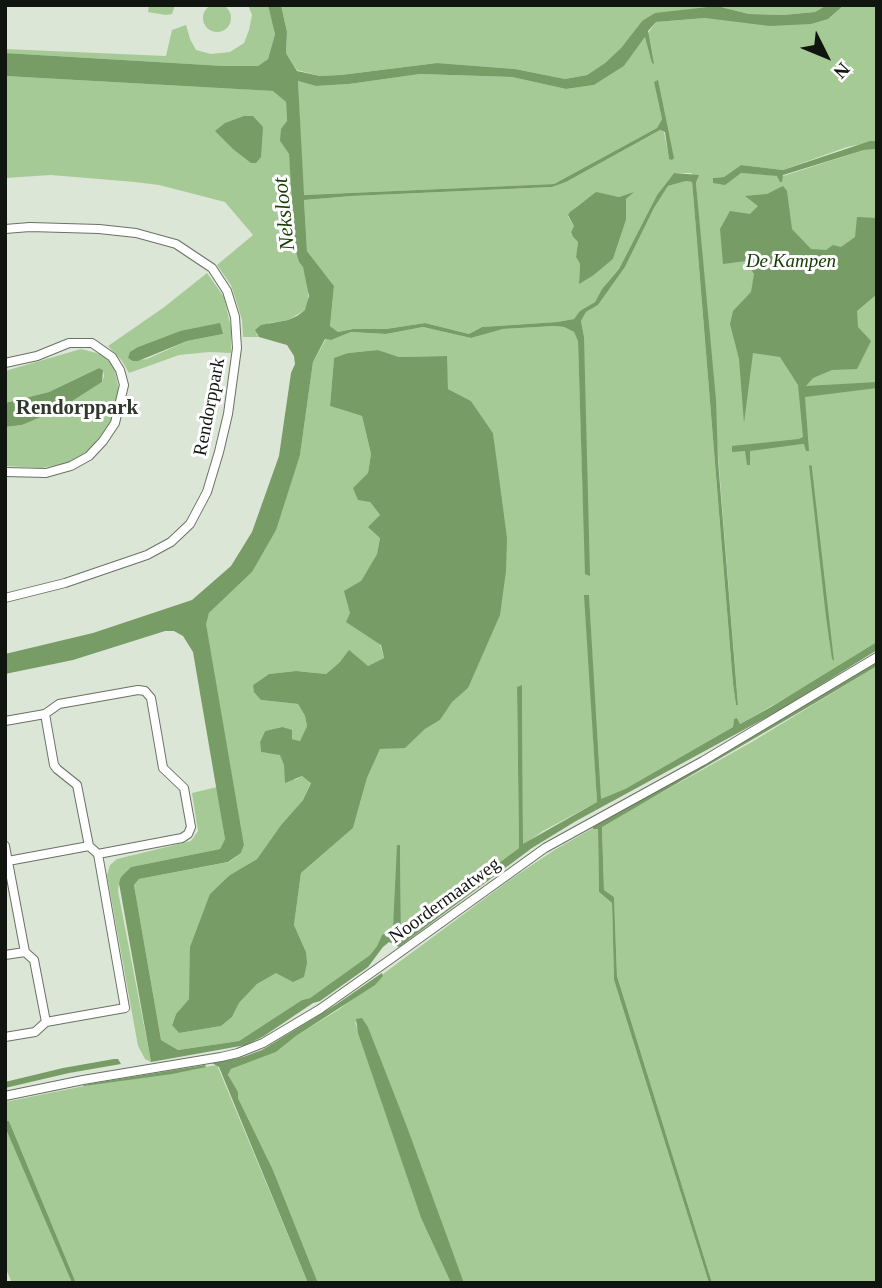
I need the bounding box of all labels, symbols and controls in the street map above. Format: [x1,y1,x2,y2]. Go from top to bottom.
north arrow [791,21,861,91]
text: N [829,58,854,83]
water label: Neksloot [269,176,301,252]
park label: De Kampen [746,251,836,273]
street label: Rendorppark [189,356,231,458]
district label: Rendorppark [16,396,138,422]
street label: Noordermaatweg [385,853,505,949]

